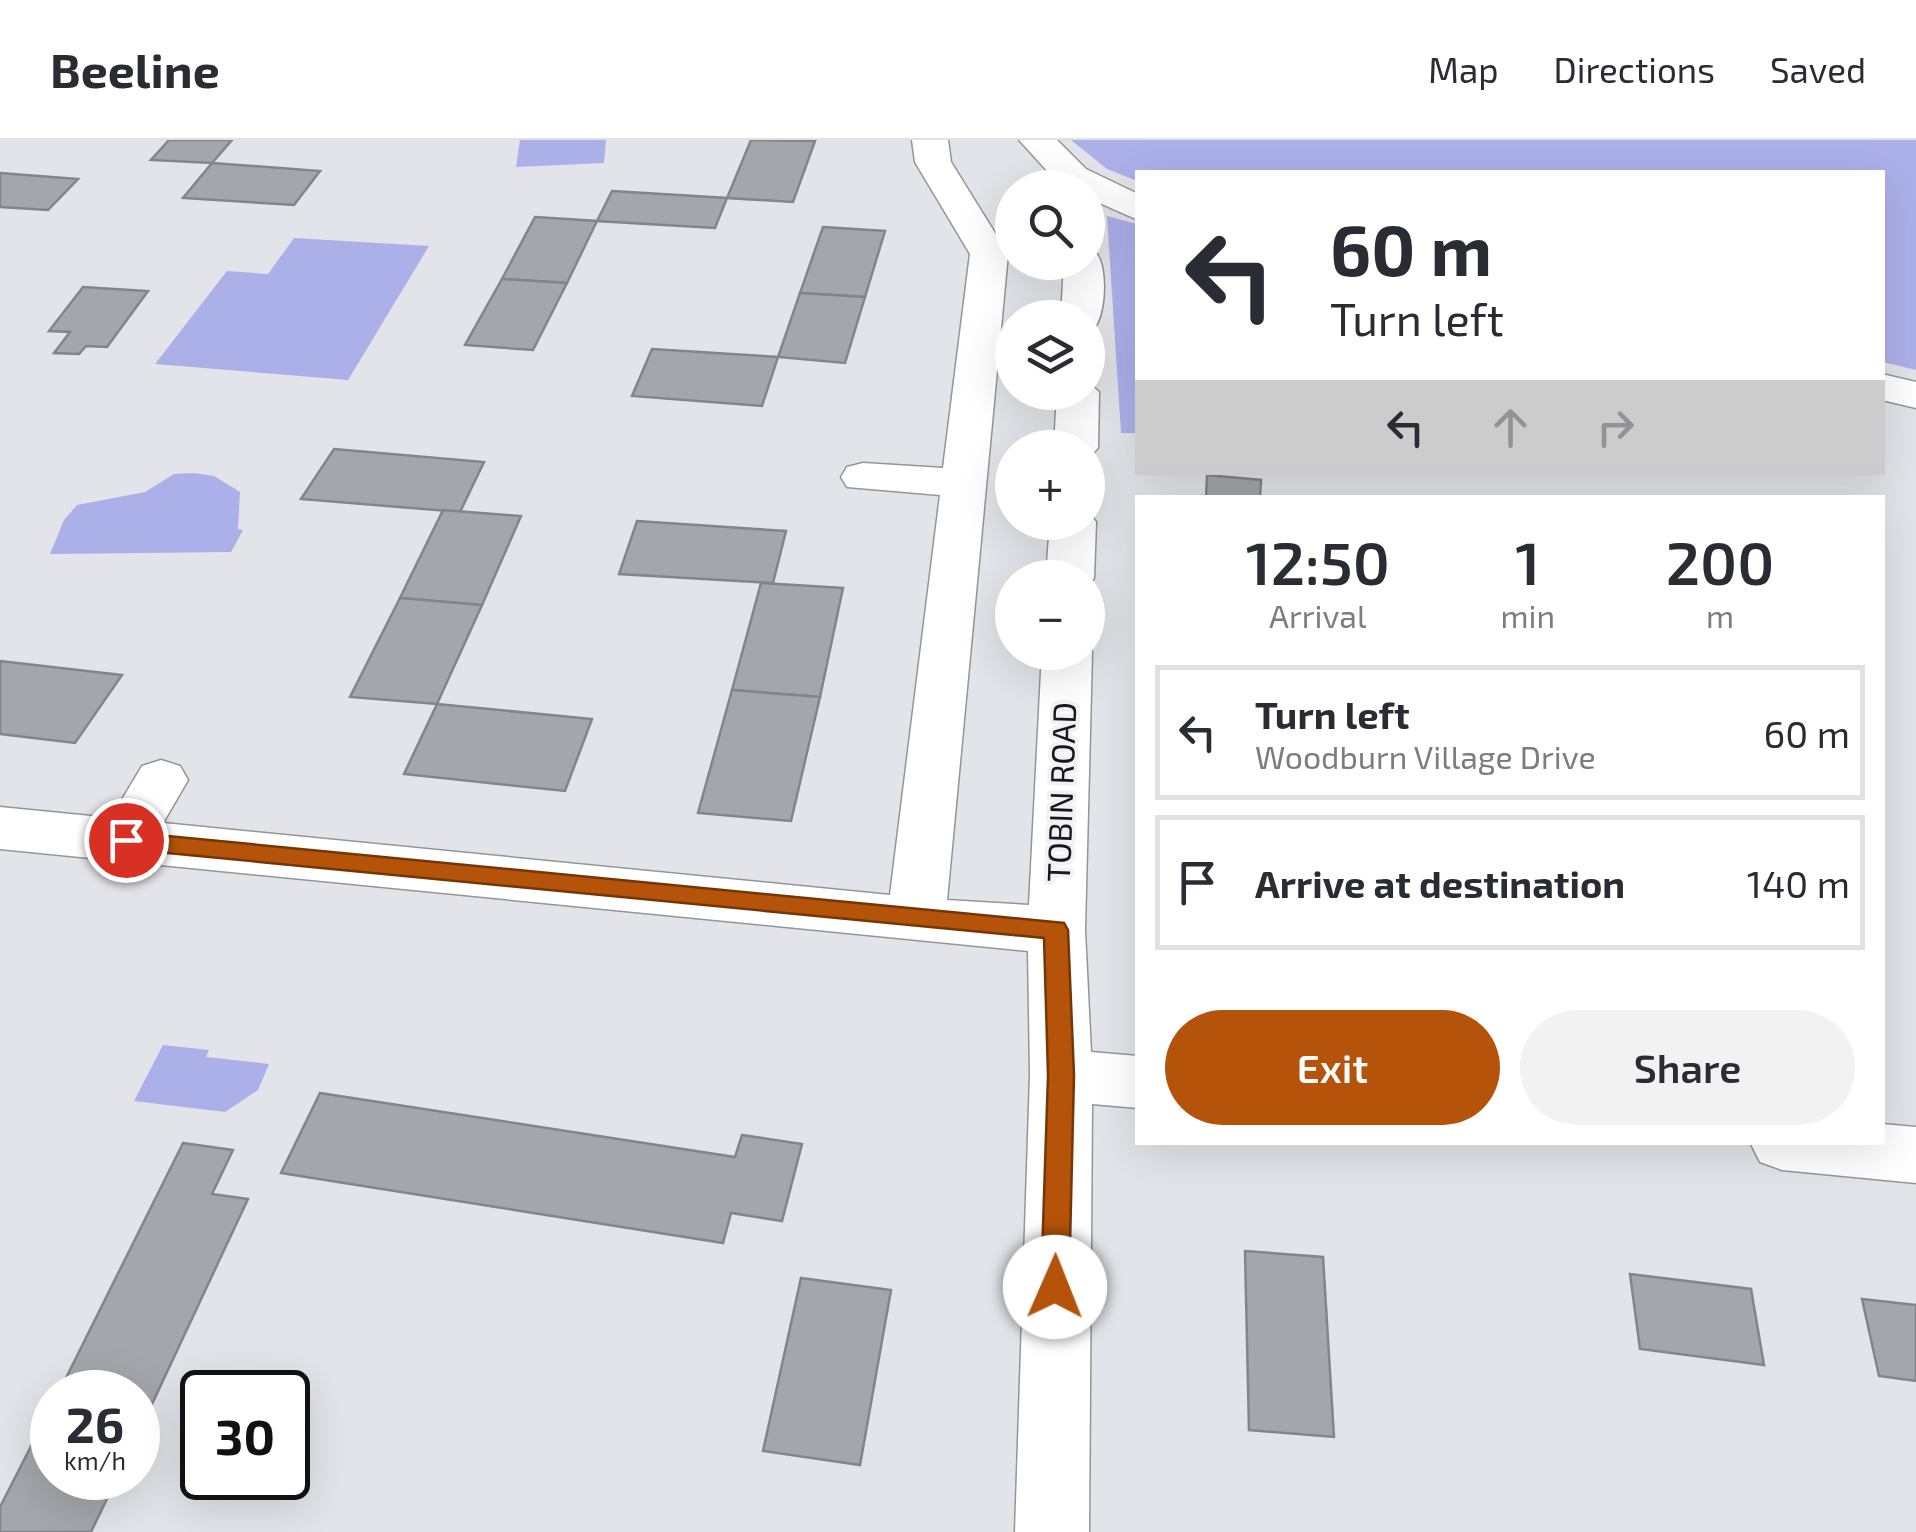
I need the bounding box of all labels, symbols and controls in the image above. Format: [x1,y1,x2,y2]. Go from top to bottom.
text: Beeline [50,40,220,98]
text: Map [1428,48,1499,90]
text: Directions [1554,48,1715,90]
text: Saved [1770,48,1866,90]
map controls [995,170,1105,670]
button: search [995,170,1105,280]
text: 60 m [1330,206,1492,290]
icon: left [1165,210,1295,340]
text: Turn left [1330,291,1504,345]
button: layers [995,300,1105,410]
icon: left [1378,400,1433,455]
icon: ahead [1483,400,1538,455]
icon: right [1588,400,1643,455]
button: + [995,430,1105,540]
text: 12:50 [1246,525,1390,597]
text: 1 [1515,525,1540,597]
text: 200 [1666,525,1774,597]
button: − [995,560,1105,670]
text: Arrival [1269,596,1366,634]
text: min [1500,596,1555,634]
text: m [1706,596,1734,634]
text: Turn left [1255,691,1410,737]
street label: TOBIN ROAD [1038,702,1082,882]
icon: left [1170,705,1225,760]
text: 60 m [1764,710,1850,756]
text: Woodburn Village Drive [1255,737,1596,775]
pin [84,798,169,883]
icon: arrive [99,813,154,868]
icon: arrive [1170,855,1225,910]
text: Arrive at destination [1255,860,1625,906]
text: 140 m [1747,860,1850,906]
button: Exit [1165,1010,1500,1125]
button: Share [1520,1010,1855,1125]
position arrow [1003,1235,1107,1339]
speed limit sign: 30 [180,1370,310,1500]
text: 26 [66,1393,124,1453]
text: km/h [64,1445,126,1475]

